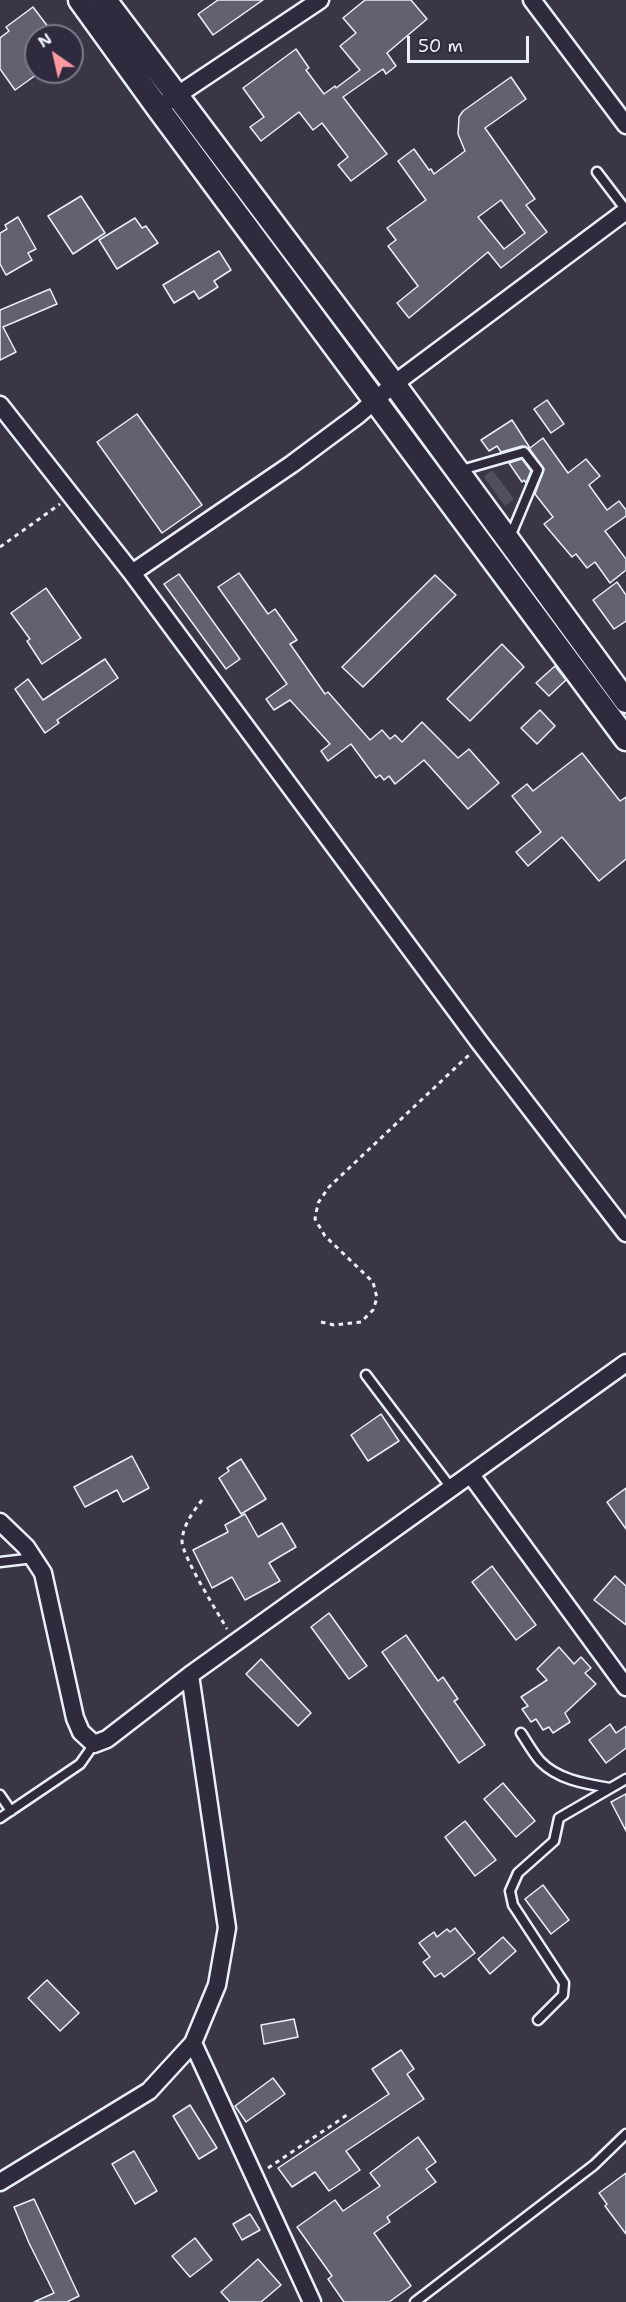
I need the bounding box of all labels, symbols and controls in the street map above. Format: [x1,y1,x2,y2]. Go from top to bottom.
north arrow [24,24,84,84]
scale bar [410,24,532,62]
text: N [34,28,56,53]
text: 50 m [418,34,463,58]

